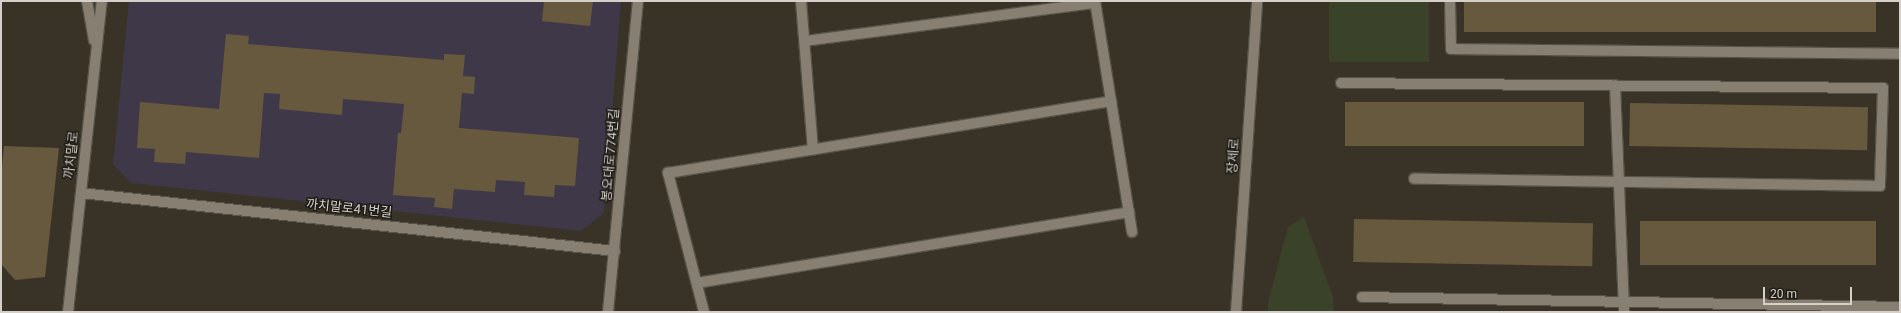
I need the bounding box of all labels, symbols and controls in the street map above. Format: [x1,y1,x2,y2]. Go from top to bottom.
street label: 봉오대로774번길 [599,108,623,202]
street label: 까치말로 [62,130,82,180]
street label: 장제로 [1225,138,1243,174]
street label: 까치말로41번길 [305,197,393,221]
scale bar [1765,279,1854,305]
text: 20 m [1770,287,1797,301]

